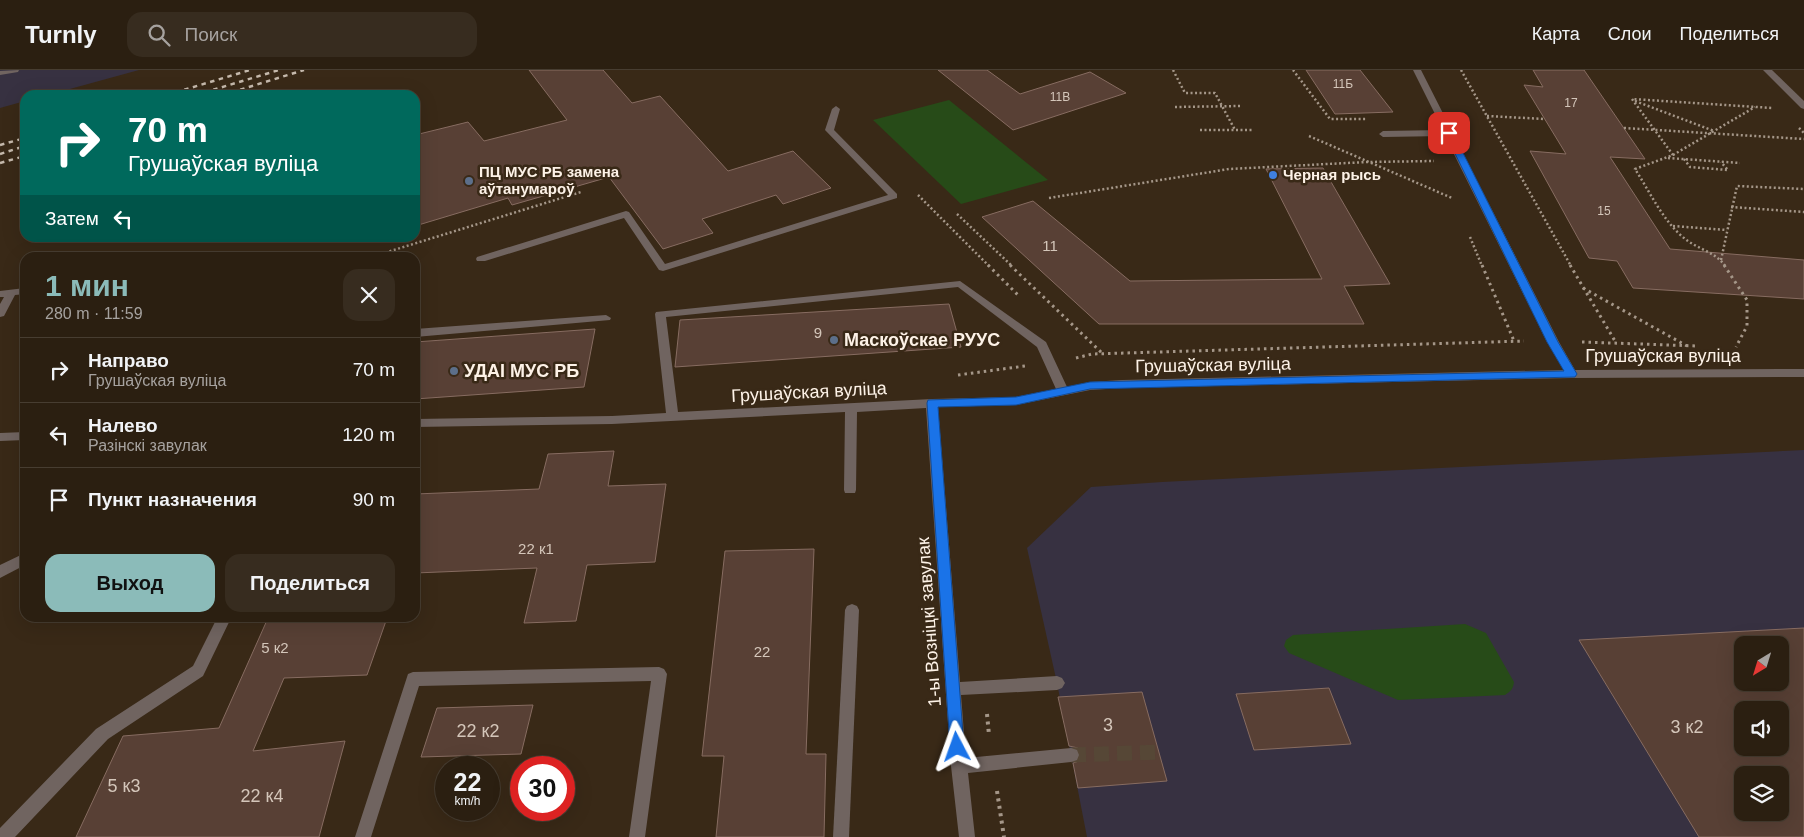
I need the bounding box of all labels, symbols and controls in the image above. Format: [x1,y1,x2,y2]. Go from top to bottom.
search box [127,12,477,57]
text: Turnly [25,21,97,48]
icon: search [145,21,173,49]
text: Поиск [185,24,237,45]
text: Карта [1532,24,1580,44]
text: Слои [1608,24,1652,44]
text: Поделиться [1680,24,1779,44]
house number: 11Б [1333,77,1353,91]
house number: 11В [1050,90,1070,104]
house number: 17 [1564,96,1578,110]
icon: right [45,110,110,175]
text: 70 m [128,110,208,149]
pin [1428,112,1470,154]
icon: arrive [1435,119,1463,147]
text: Грушаўская вуліца [128,151,318,176]
place label: ПЦ МУС РБ замена аўтанумароў [479,163,620,197]
place label: Черная рысь [1283,166,1381,183]
marker: Черная рысь [1267,169,1279,181]
marker: ПЦ МУС РБ замена аўтанумароў [463,175,475,187]
house number: 15 [1597,204,1611,218]
icon: left [109,205,137,233]
text: Затем [45,208,99,229]
house number: 11 [1042,237,1058,254]
text: 1 мин [45,269,129,302]
button: close [343,269,395,321]
text: 280 m · 11:59 [45,305,143,322]
house number: 9 [814,324,822,341]
place label: Маскоўскае РУУС [844,330,1000,350]
marker: Маскоўскае РУУС [828,334,840,346]
street label: Грушаўская вуліца [1585,346,1742,366]
text: Направо [88,350,169,371]
street label: Грушаўская вуліца [1135,354,1292,376]
icon: right [45,356,73,384]
text: 70 m [353,359,395,380]
place label: УДАІ МУС РБ [464,361,579,381]
marker: УДАІ МУС РБ [448,365,460,377]
text: Грушаўская вуліца [88,372,226,389]
street label: Грушаўская вуліца [731,378,888,406]
text: Налево [88,415,158,436]
icon: left [45,421,73,449]
text: 120 m [342,424,395,445]
text: Разінскі завулак [88,437,207,454]
icon: arrive [45,486,73,514]
text: Пункт назначения [88,489,257,510]
text: 90 m [353,489,395,510]
street label: 1-ы Возніцкі завулак [913,537,945,707]
house number: 22 к1 [518,540,554,557]
button: Выход [45,554,215,612]
button: Поделиться [225,554,395,612]
north arrow [1734,636,1789,691]
map controls [1734,636,1789,821]
house number: 5 к2 [261,639,289,656]
house number: 22 [754,643,770,660]
button: sound [1734,701,1789,756]
house number: 3 [1103,715,1113,735]
house number: 3 к2 [1671,717,1703,737]
position arrow [930,720,982,772]
house number: 22 к2 [457,721,499,741]
speed limit sign: 30 [510,756,575,821]
button: layers [1734,766,1789,821]
text: 22 [454,768,481,796]
house number: 5 к3 [108,776,140,796]
house number: 22 к4 [241,786,283,806]
text: km/h [454,794,481,808]

